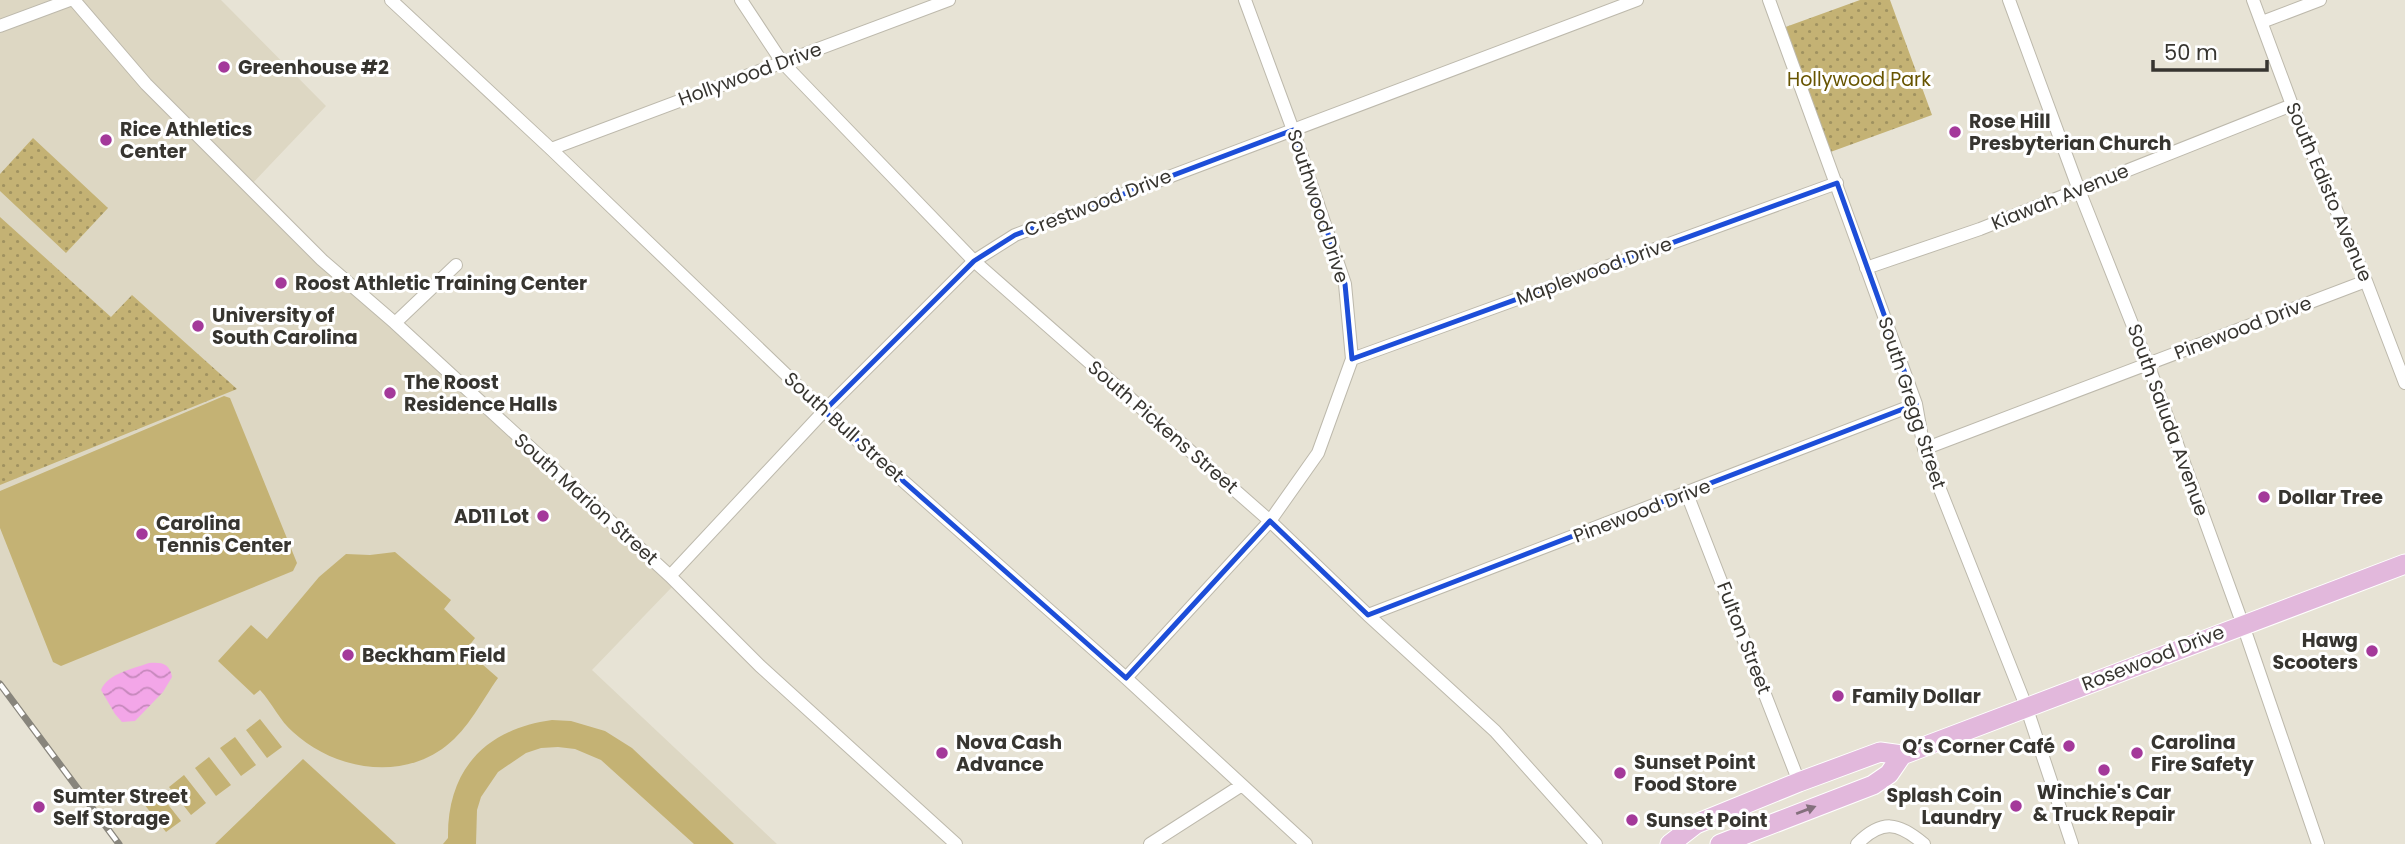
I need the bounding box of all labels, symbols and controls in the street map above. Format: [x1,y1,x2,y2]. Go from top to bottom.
scale bar [2153,28,2267,72]
street label: Hollywood Drive [675,36,825,112]
text: 50 m [2164,38,2218,67]
place label: Greenhouse #2 [238,54,389,81]
marker: Greenhouse #2 [216,59,232,75]
park label: Hollywood Park [1787,66,1931,93]
street label: South Edisto Avenue [2279,98,2379,286]
place label: Rose Hill Presbyterian Church [1969,108,2172,157]
place label: Rice Athletics Center [120,116,252,165]
marker: Rose Hill Presbyterian Church [1947,124,1963,140]
street label: Southwood Drive [1280,126,1356,286]
marker: Rice Athletics Center [98,132,114,148]
street label: Kiawah Avenue [1987,157,2133,237]
street label: Crestwood Drive [1020,162,1176,244]
street label: Maplewood Drive [1512,230,1676,312]
place label: Roost Athletic Training Center [295,270,587,297]
marker: Roost Athletic Training Center [273,275,289,291]
street label: Pinewood Drive [2170,289,2316,367]
place label: University of South Carolina [212,302,358,351]
street label: South Gregg Street [1871,313,1953,493]
marker: University of South Carolina [190,318,206,334]
street label: South Saluda Avenue [2121,320,2215,520]
street label: South Pickens Street [1082,354,1244,500]
street label: South Bull Street [778,366,910,488]
place label: The Roost Residence Halls [404,369,558,418]
marker: The Roost Residence Halls [382,385,398,401]
street label: South Marion Street [508,427,664,571]
street label: Pinewood Drive [1569,472,1715,550]
place label: Dollar Tree [2278,484,2383,511]
marker: Dollar Tree [2256,489,2272,505]
place label: AD11 Lot [454,503,529,530]
marker: AD11 Lot [535,508,551,524]
place label: Carolina Tennis Center [156,510,291,559]
marker: Carolina Tennis Center [134,526,150,542]
street label: Fulton Street [1710,578,1778,698]
street label: Rosewood Drive [2078,618,2228,698]
place label: Hawg Scooters [2272,627,2358,676]
place label: Beckham Field [362,642,506,669]
marker: Hawg Scooters [2364,643,2380,659]
marker: Beckham Field [340,647,356,663]
place label: Family Dollar [1852,683,1981,710]
marker: Family Dollar [1830,688,1846,704]
place label: Nova Cash Advance [956,729,1062,778]
place label: Carolina Fire Safety [2151,729,2255,778]
place label: Q’s Corner Café [1902,733,2055,760]
marker: Q’s Corner Café [2061,738,2077,754]
marker: Nova Cash Advance [934,745,950,761]
marker: Carolina Fire Safety [2129,745,2145,761]
place label: Sunset Point Food Store [1634,749,1756,798]
marker: Winchie's Car & Truck Repair [2096,762,2112,778]
marker: Sunset Point Food Store [1612,765,1628,781]
place label: Winchie's Car & Truck Repair [2033,779,2175,828]
place label: Splash Coin Laundry [1886,782,2003,831]
place label: Sumter Street Self Storage [53,783,188,832]
marker: Splash Coin Laundry [2008,798,2024,814]
marker: Sumter Street Self Storage [31,799,47,815]
one-way arrow [1796,804,1817,815]
place label: Sunset Point [1646,807,1768,834]
marker: Sunset Point [1624,812,1640,828]

